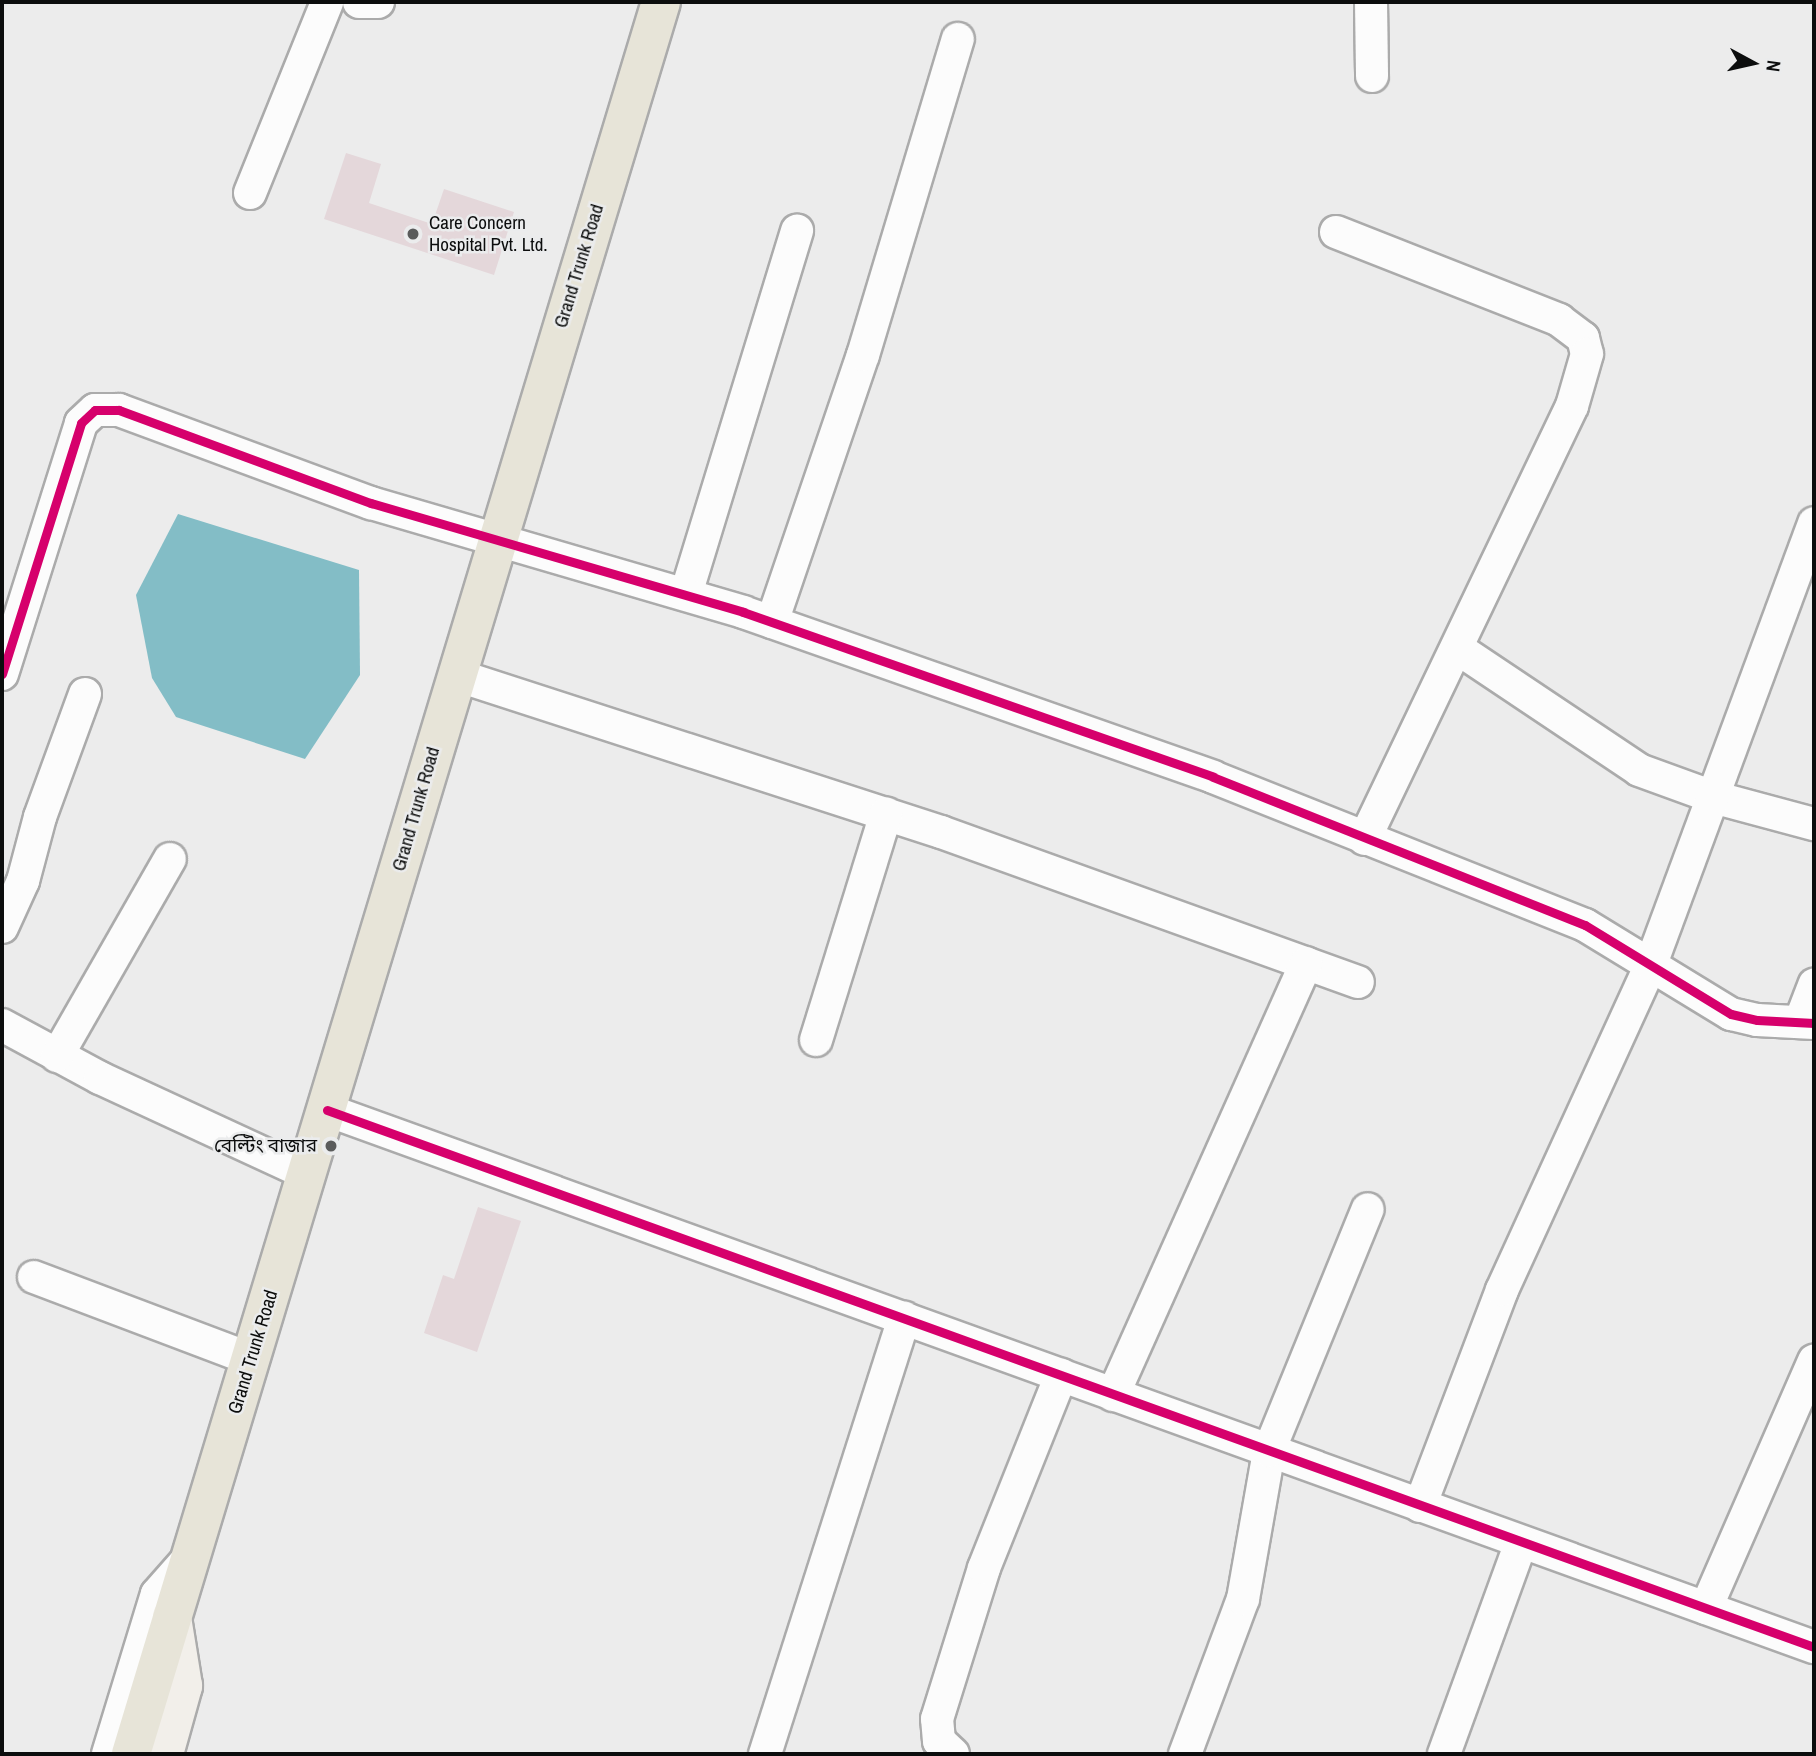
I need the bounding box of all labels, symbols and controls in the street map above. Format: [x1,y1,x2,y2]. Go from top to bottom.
north arrow [1718,28,1788,98]
text: N [1760,59,1787,73]
street label: Grand Trunk Road [549,201,609,331]
place label: Care Concern Hospital Pvt. Ltd. [429,212,548,256]
marker: Care Concern Hospital Pvt. Ltd. [403,224,423,244]
street label: Grand Trunk Road [387,744,445,874]
place label: বেল্টিং বাজার [214,1135,317,1157]
marker: বেল্টিং বাজার [323,1138,339,1154]
street label: Grand Trunk Road [223,1287,283,1417]

